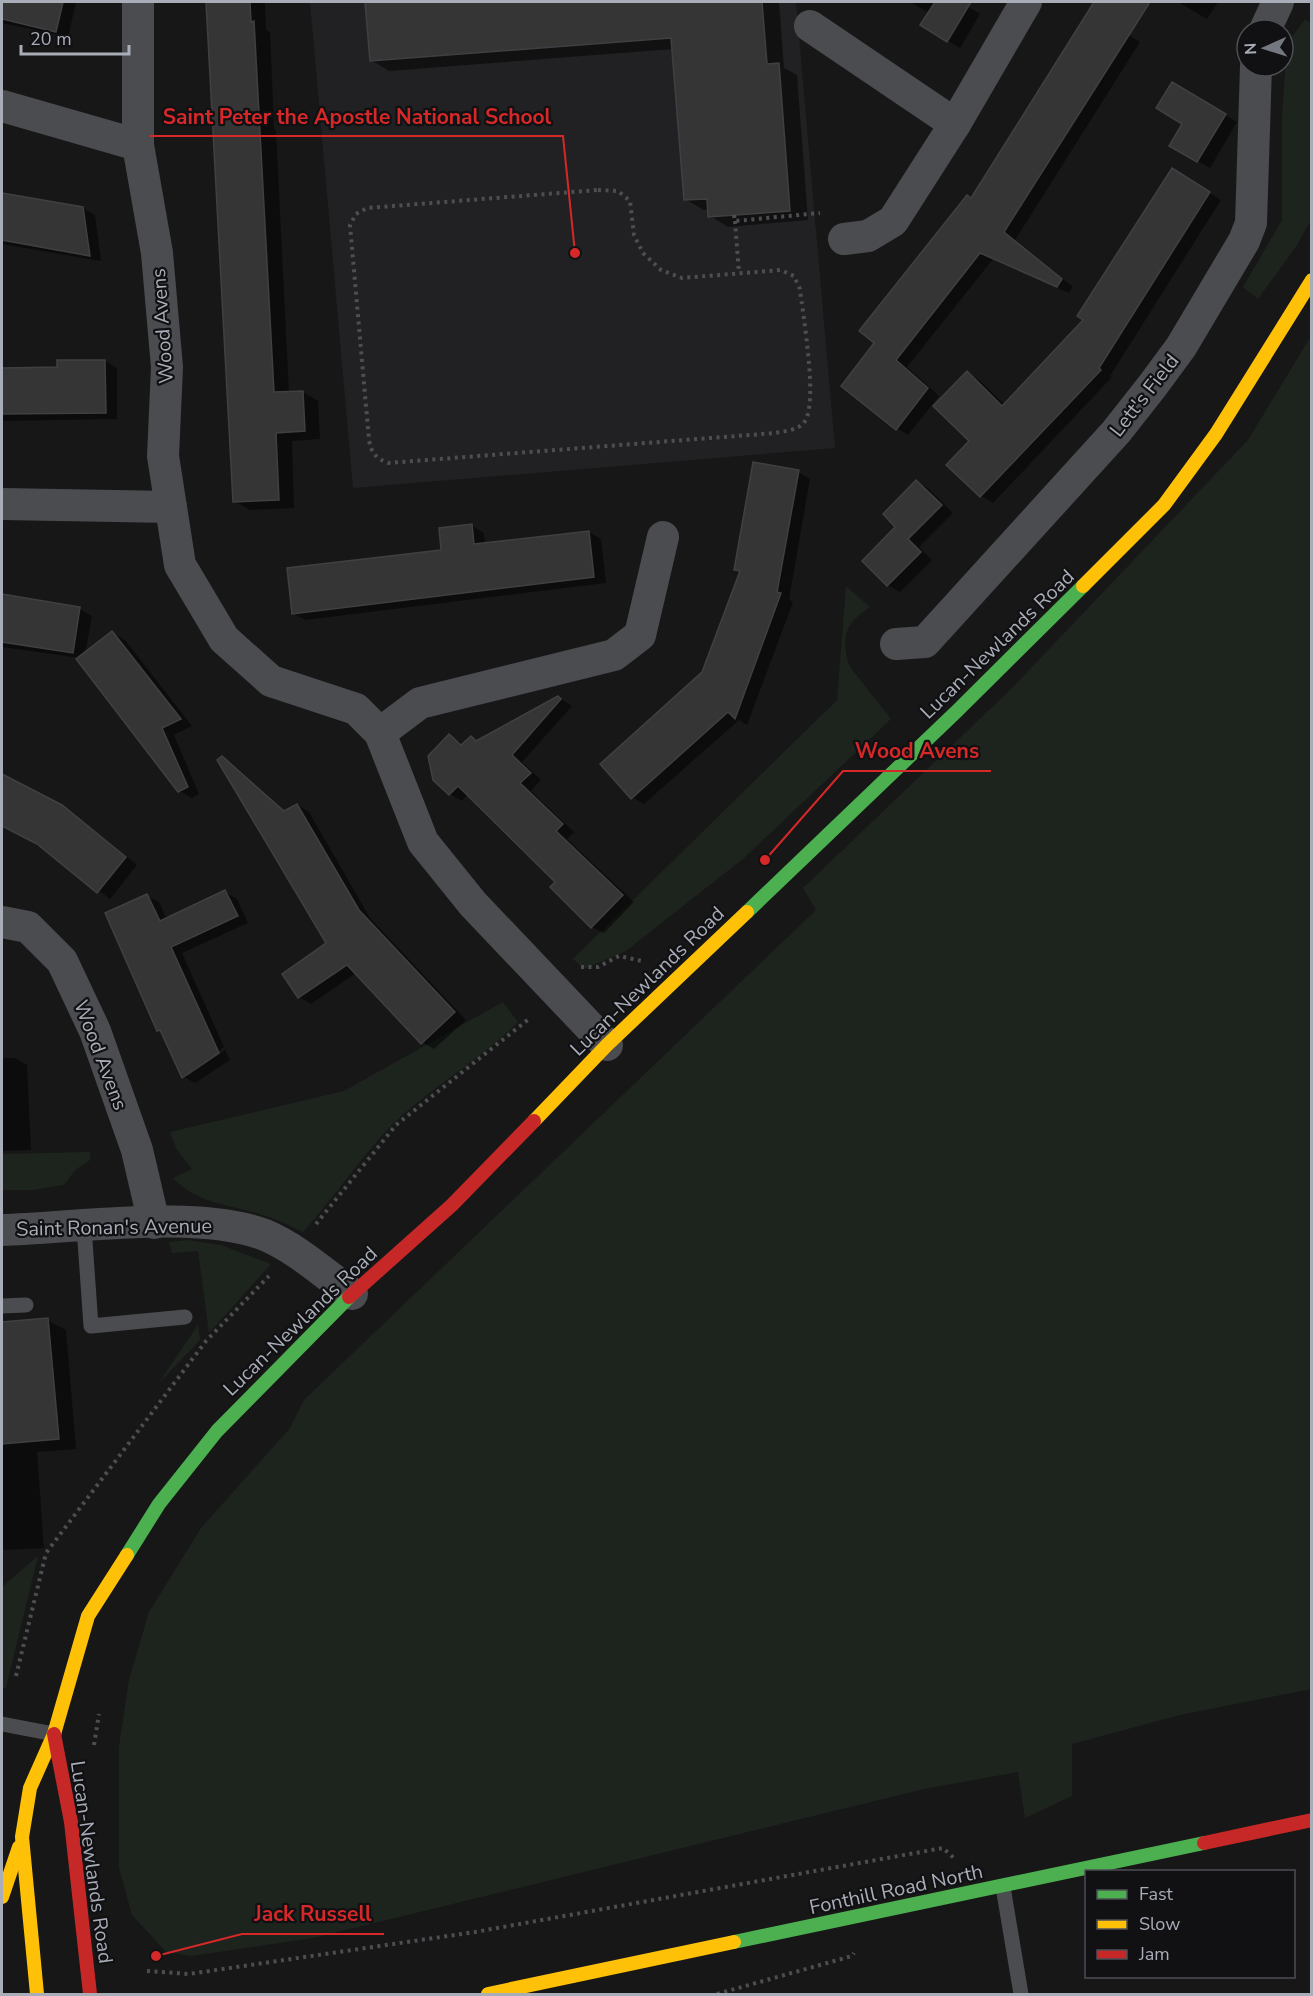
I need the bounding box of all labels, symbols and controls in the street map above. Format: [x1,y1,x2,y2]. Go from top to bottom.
scale bar [21,18,129,56]
north arrow [1235,18,1295,78]
text: 20 m [30,27,72,51]
text: N [1240,42,1262,55]
callout: Saint Peter the Apostle National School [150,97,563,136]
text: Saint Peter the Apostle National School [163,103,552,131]
street label: Wood Avens [145,267,180,385]
street label: Lett's Field [1104,348,1185,442]
street label: Lucan-Newlands Road [914,564,1080,725]
callout: Wood Avens [843,732,991,771]
text: Wood Avens [855,737,979,765]
street label: Lucan-Newlands Road [564,901,730,1062]
street label: Wood Avens [67,996,134,1114]
street label: Saint Ronan's Avenue [16,1212,212,1243]
street label: Lucan-Newlands Road [217,1241,383,1402]
street label: Lucan-Newlands Road [64,1759,119,1965]
street label: Fonthill Road North [807,1858,985,1921]
legend [1085,1870,1295,1978]
text: Fast [1139,1882,1174,1906]
callout: Jack Russell [242,1895,384,1934]
text: Jack Russell [253,1900,372,1928]
text: Slow [1139,1912,1180,1936]
text: Jam [1138,1942,1170,1966]

